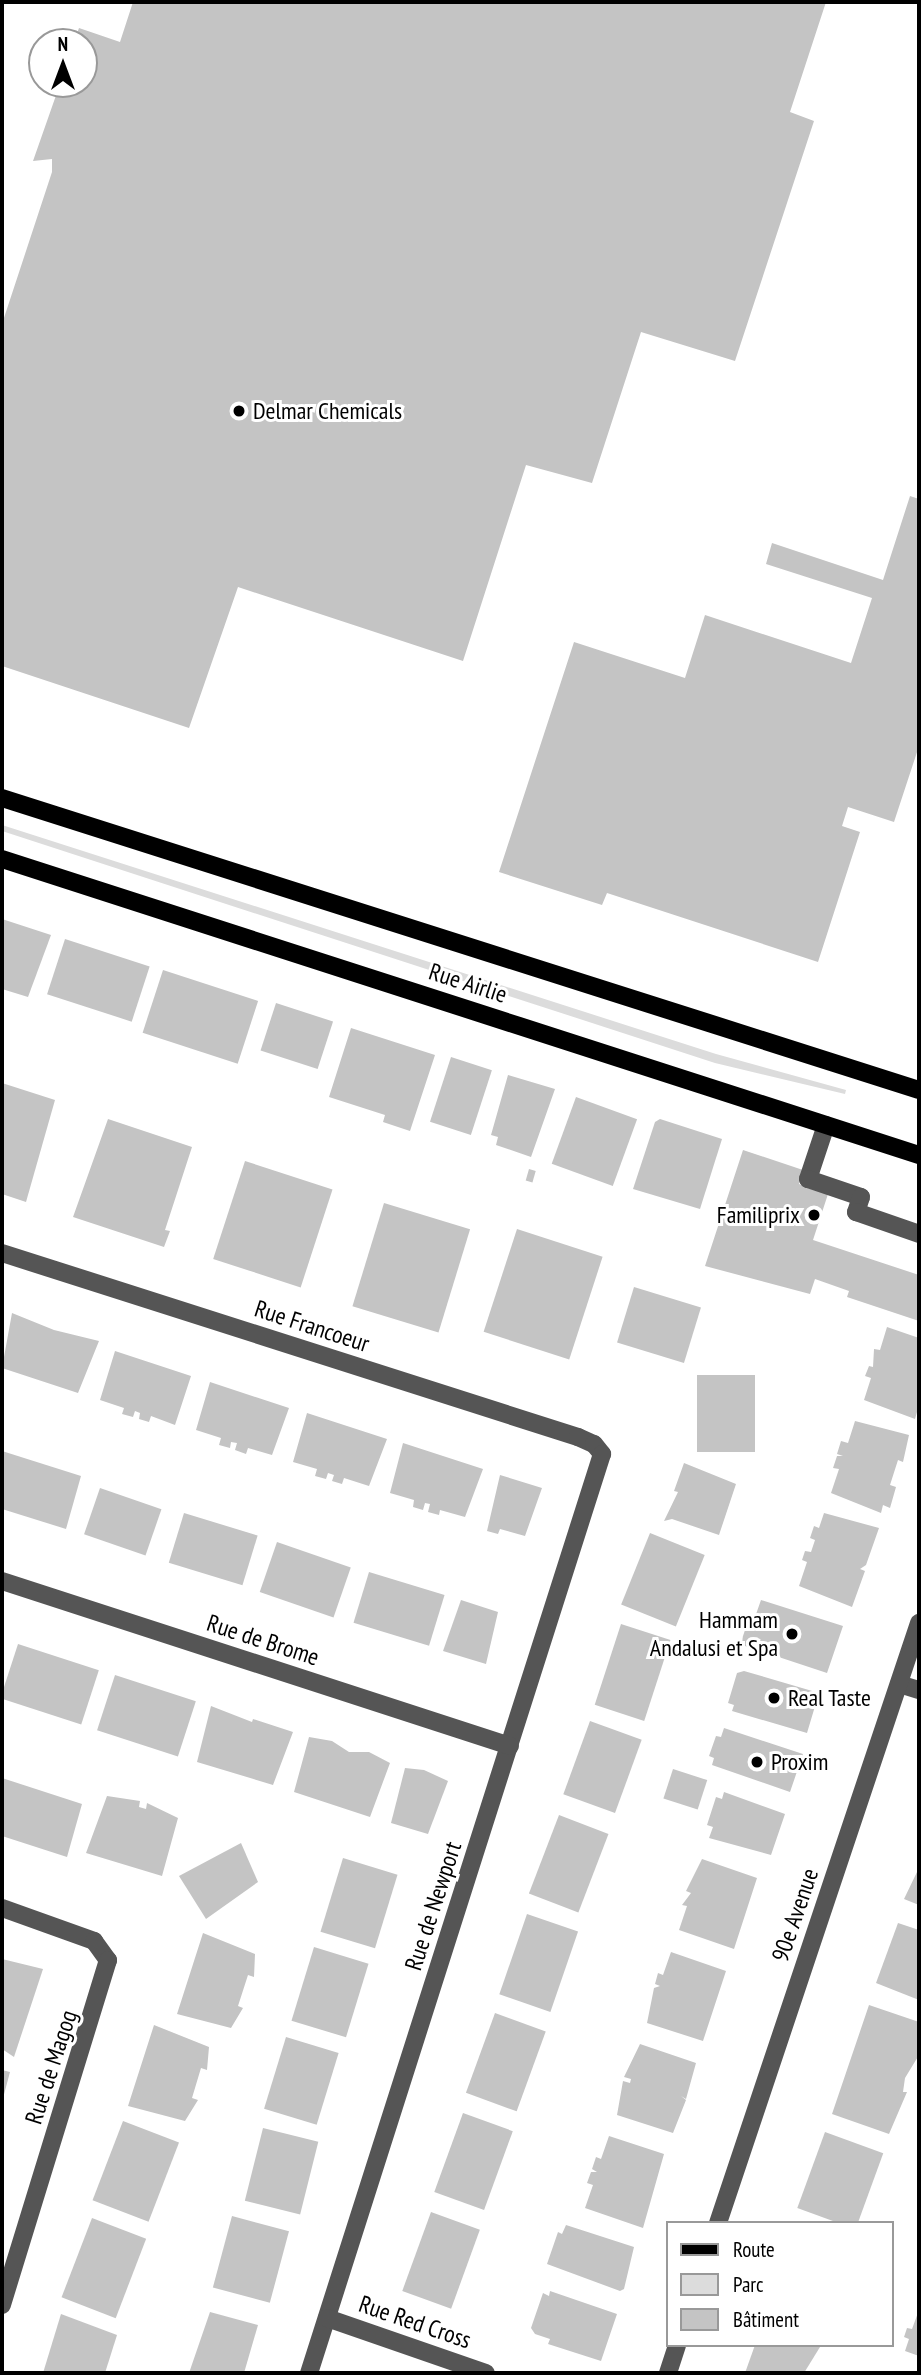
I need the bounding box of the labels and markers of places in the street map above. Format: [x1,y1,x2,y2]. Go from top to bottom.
place label: Delmar Chemicals [253,397,402,425]
marker: Delmar Chemicals [231,403,247,419]
place label: Familiprix [717,1201,800,1229]
marker: Familiprix [806,1207,822,1223]
place label: Hammam Andalusi et Spa [650,1606,778,1662]
marker: Hammam Andalusi et Spa [784,1626,800,1642]
place label: Real Taste [788,1684,871,1712]
marker: Real Taste [766,1690,782,1706]
place label: Proxim [771,1748,828,1776]
marker: Proxim [749,1754,765,1770]

